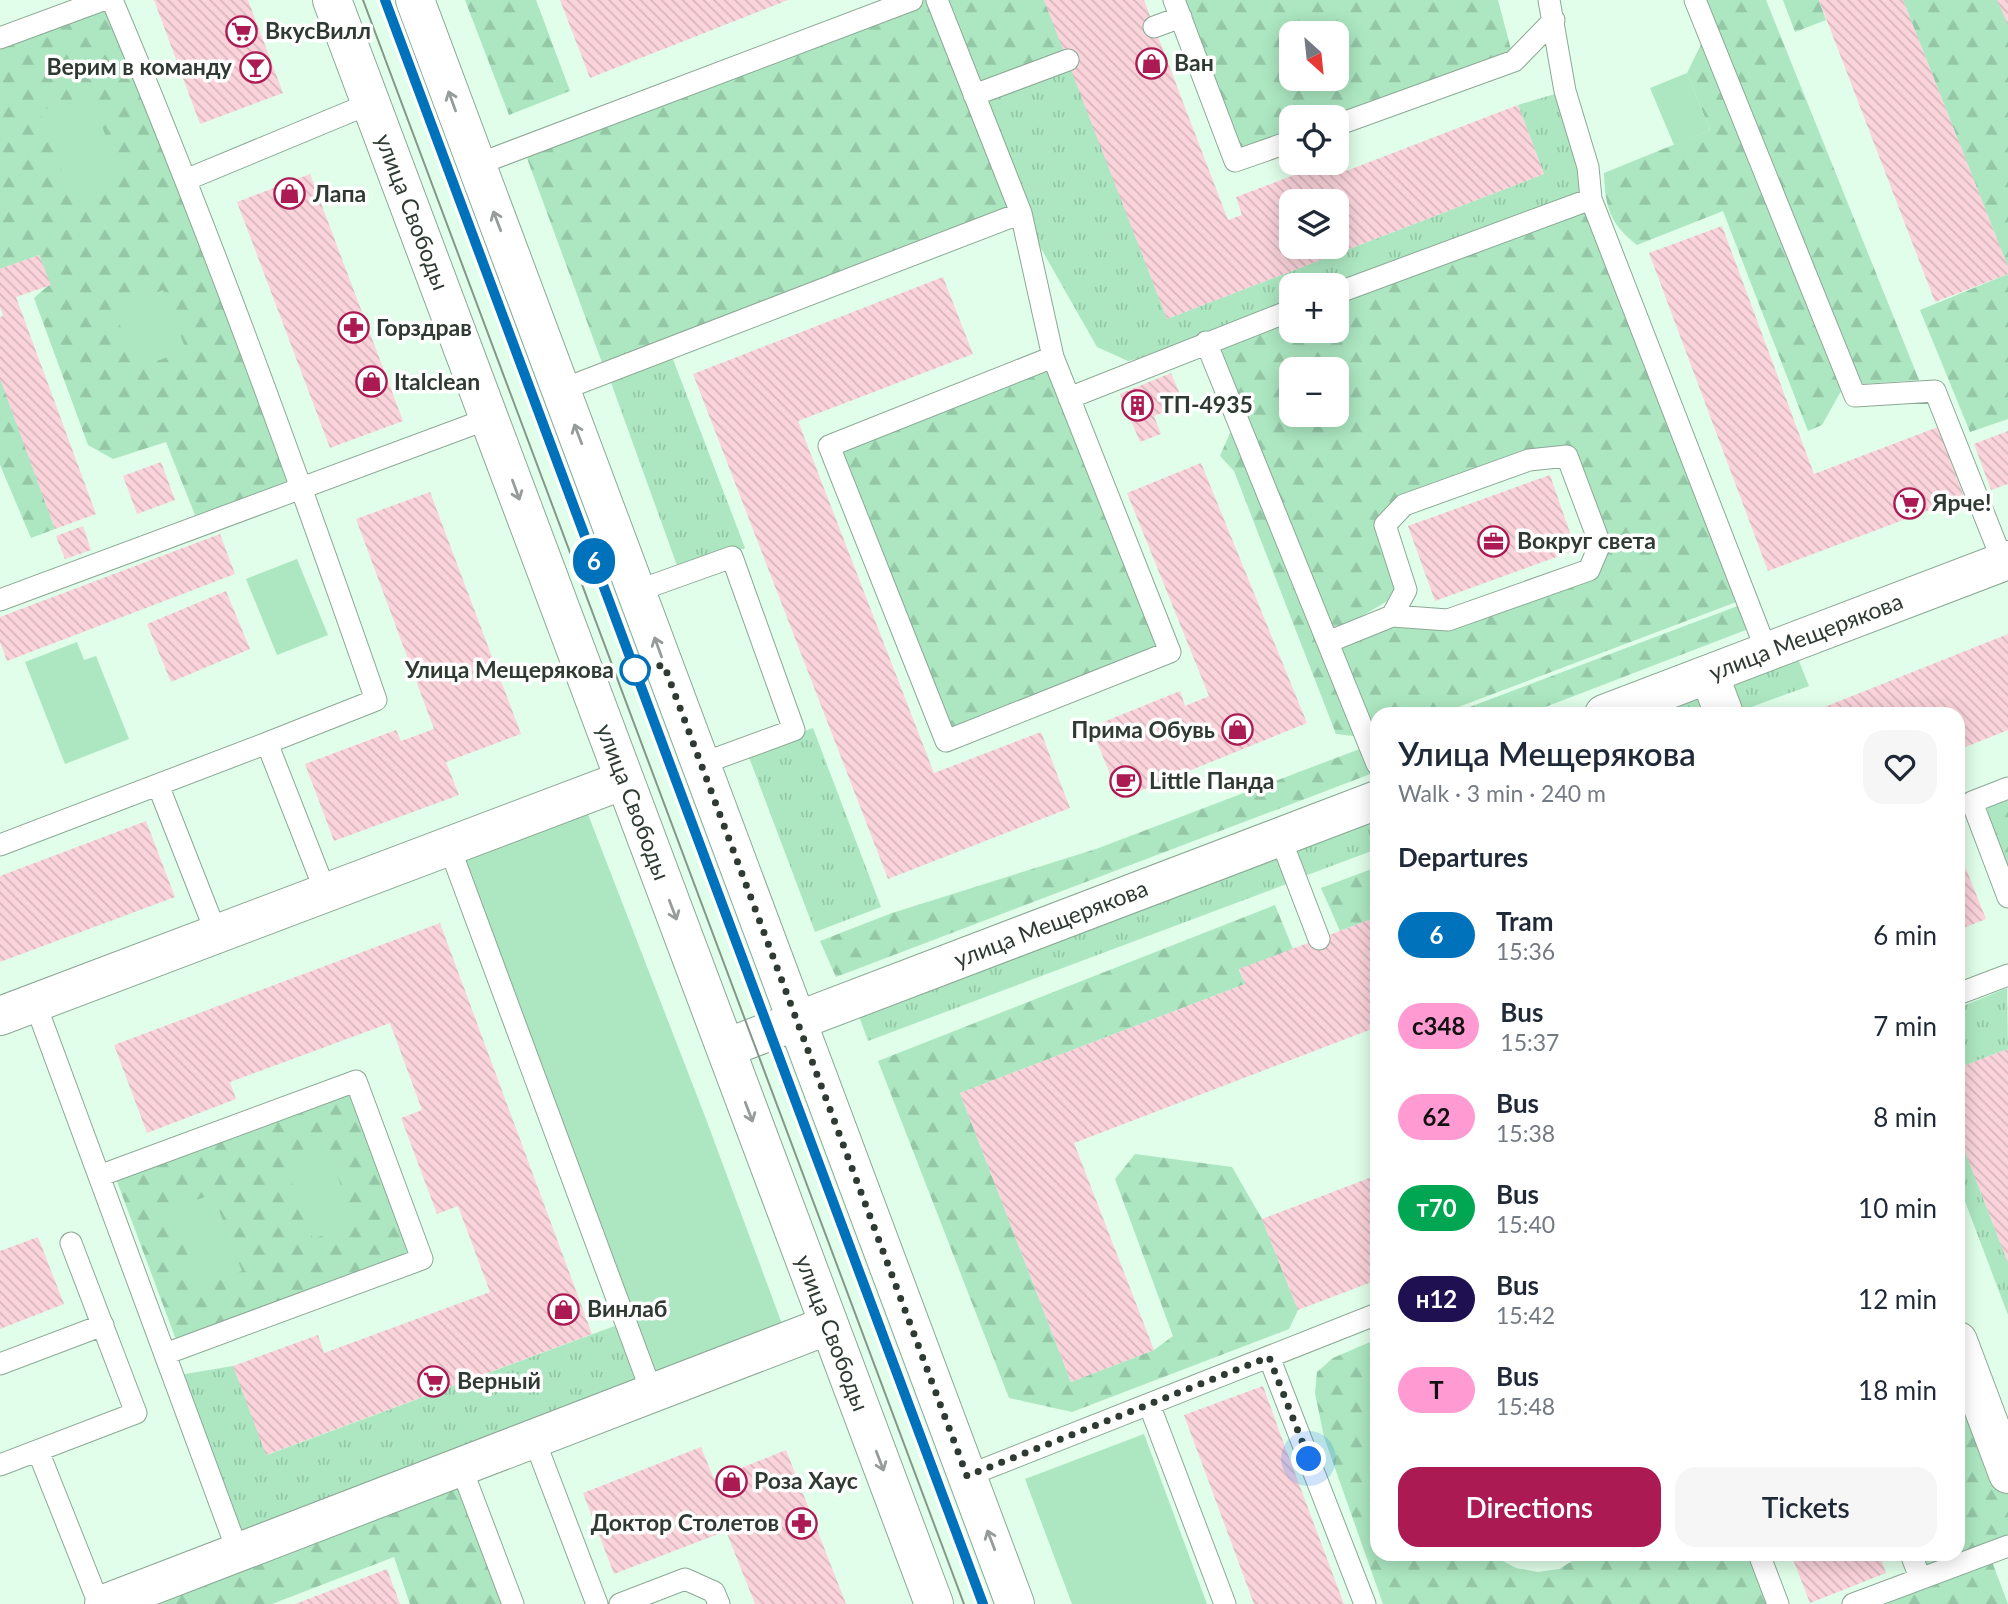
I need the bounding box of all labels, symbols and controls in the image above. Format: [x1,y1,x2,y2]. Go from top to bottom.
supermarket icon: ВкусВилл [225,14,259,48]
place label: ВкусВилл [265,16,371,44]
north arrow [1279,21,1349,91]
map controls [1279,21,1349,427]
shop icon: Ван [1134,46,1168,80]
place label: Ван [1174,48,1214,76]
bar icon: Верим в команду [238,50,272,84]
place label: Верим в команду [46,52,233,80]
one-way arrow [445,90,457,112]
button: locate [1279,105,1349,175]
street label: улица Свободы [370,129,456,294]
shop icon: Лапа [273,177,307,211]
place label: Лапа [312,179,366,207]
button: layers [1279,189,1349,259]
one-way arrow [490,211,502,233]
button: + [1279,273,1349,343]
pharmacy icon: Горздрав [336,311,370,345]
place label: Горздрав [376,313,472,341]
button: − [1279,357,1349,427]
shop icon: Italclean [354,365,388,399]
place label: Italclean [394,367,480,395]
building icon: ТП-4935 [1120,388,1154,422]
place label: ТП-4935 [1160,390,1253,418]
one-way arrow [570,423,583,445]
one-way arrow [511,479,524,501]
supermarket icon: Ярче! [1892,486,1926,520]
place label: Ярче! [1931,488,1991,516]
office icon: Вокруг света [1477,524,1511,558]
place label: Вокруг света [1517,526,1656,554]
line badge: 6 [571,538,617,584]
text: 6 [587,546,601,575]
street label: улица Мещерякова [1705,586,1906,686]
one-way arrow [650,636,663,658]
place label: Улица Мещерякова [404,655,614,683]
marker: Улица Мещерякова [620,655,650,685]
shop icon: Прима Обувь [1221,713,1255,747]
place label: Прима Обувь [1071,715,1215,743]
street label: улица Свободы [591,719,677,884]
button: heart [1863,730,1937,804]
text: Улица Мещерякова [1398,733,1696,773]
cafe icon: Little Панда [1109,764,1143,798]
place label: Little Панда [1149,766,1274,794]
text: Walk · 3 min · 240 m [1398,779,1606,807]
text: Departures [1398,841,1528,873]
street label: улица Мещерякова [950,873,1151,973]
one-way arrow [668,898,681,920]
text: Tram [1496,905,1553,937]
text: 6 min [1873,919,1937,951]
text: 6 [1430,920,1443,949]
text: 15:36 [1496,937,1555,965]
text: Bus [1500,996,1543,1028]
text: 7 min [1873,1010,1937,1042]
text: с348 [1412,1011,1465,1040]
text: 15:37 [1500,1028,1559,1056]
text: Bus [1496,1087,1539,1119]
one-way arrow [743,1101,756,1123]
text: 8 min [1873,1101,1937,1133]
text: 62 [1423,1102,1450,1131]
text: 15:38 [1496,1119,1555,1147]
text: Bus [1496,1178,1539,1210]
text: 10 min [1858,1192,1937,1224]
text: т70 [1416,1193,1457,1222]
text: 15:40 [1496,1210,1555,1238]
street label: улица Свободы [790,1250,876,1415]
text: Bus [1496,1269,1539,1301]
text: 12 min [1858,1283,1937,1315]
text: н12 [1416,1284,1457,1313]
shop icon: Винлаб [547,1292,581,1326]
place label: Винлаб [587,1294,667,1322]
text: 15:42 [1496,1301,1555,1329]
text: Bus [1496,1360,1539,1392]
supermarket icon: Верный [417,1364,451,1398]
place label: Верный [457,1366,541,1394]
text: 18 min [1858,1374,1937,1406]
text: Т [1429,1375,1444,1404]
text: 15:48 [1496,1392,1555,1420]
your location [1291,1441,1326,1476]
one-way arrow [875,1449,887,1471]
shop icon: Роза Хаус [714,1464,748,1498]
place label: Роза Хаус [754,1466,858,1494]
button: Directions [1398,1467,1661,1547]
button: Tickets [1675,1467,1937,1547]
pharmacy icon: Доктор Столетов [785,1506,819,1540]
place label: Доктор Столетов [591,1508,779,1536]
one-way arrow [984,1530,996,1552]

